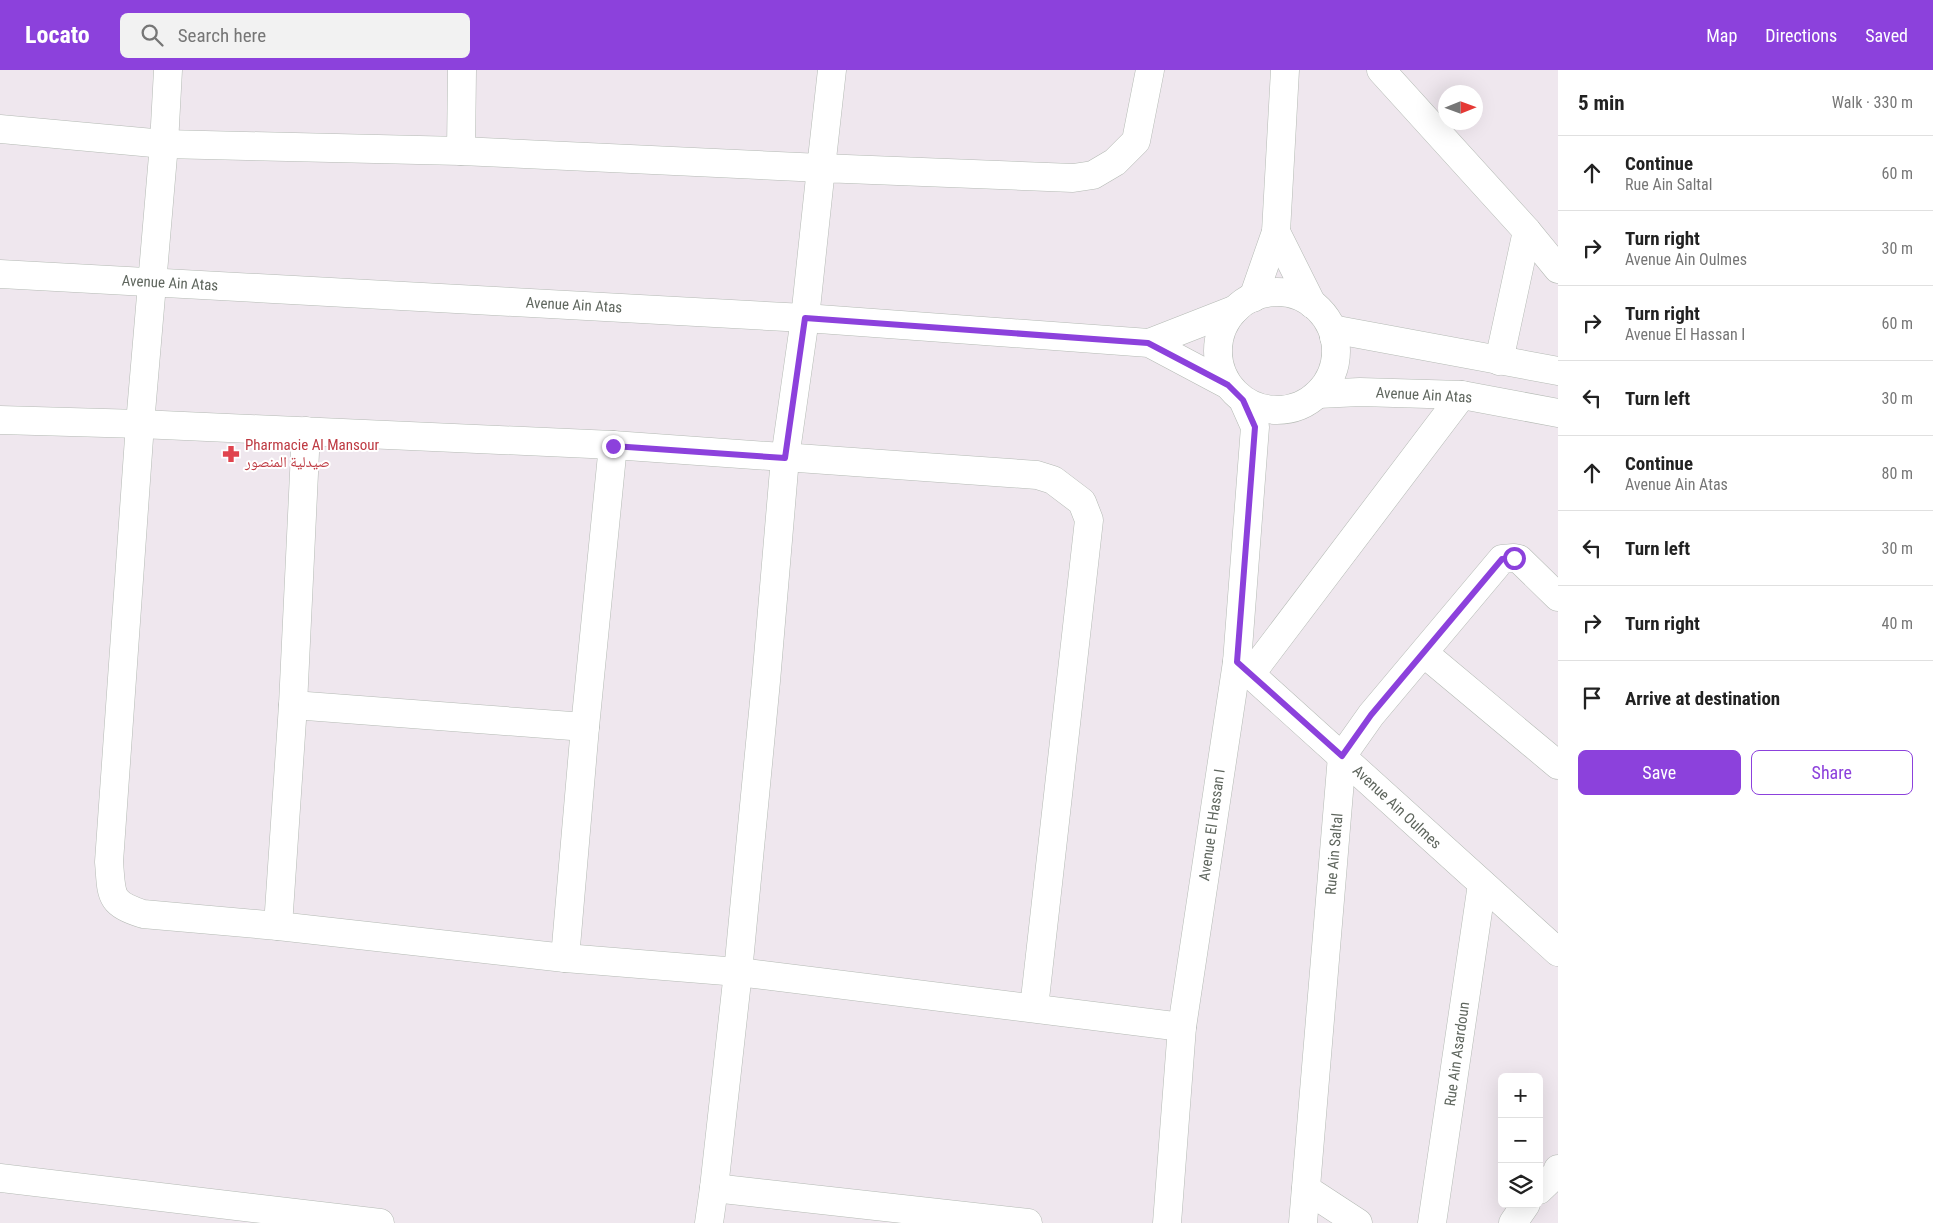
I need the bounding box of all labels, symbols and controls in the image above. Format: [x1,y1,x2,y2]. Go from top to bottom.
search box [120,13,470,58]
text: Locato [25,21,90,49]
icon: search [138,21,166,49]
text: Search here [178,24,266,47]
text: Map [1706,25,1737,46]
text: Directions [1765,25,1837,46]
text: Saved [1865,25,1908,46]
north arrow [1438,85,1483,130]
text: 5 min [1578,91,1625,115]
text: Walk · 330 m [1832,93,1913,112]
text: Continue [1625,152,1693,175]
icon: ahead [1578,159,1606,187]
text: 60 m [1881,164,1913,183]
text: Rue Ain Saltal [1625,175,1712,194]
text: Turn right [1625,227,1700,250]
icon: right [1578,234,1606,262]
text: 30 m [1881,239,1913,258]
text: Avenue Ain Oulmes [1625,250,1747,269]
street label: Avenue Ain Atas [121,271,219,295]
street label: Avenue Ain Atas [525,293,623,317]
text: Turn right [1625,302,1700,325]
icon: right [1578,309,1606,337]
text: 60 m [1881,314,1913,333]
text: Avenue El Hassan I [1625,325,1745,344]
street label: Avenue Ain Atas [1375,383,1473,407]
icon: left [1578,384,1606,412]
text: Turn left [1625,387,1690,410]
text: 30 m [1881,389,1913,408]
route end [602,435,625,458]
place label: Pharmacie Al Mansour صيدلية المنصور [244,436,380,471]
pharmacy icon: Pharmacie Al Mansour صيدلية المنصور [221,444,241,464]
text: Continue [1625,452,1693,475]
icon: ahead [1578,459,1606,487]
text: 80 m [1881,464,1913,483]
text: Avenue Ain Atas [1625,475,1728,494]
icon: left [1578,534,1606,562]
text: Turn left [1625,537,1690,560]
text: 30 m [1881,539,1913,558]
route start [1503,547,1526,570]
icon: right [1578,609,1606,637]
text: Turn right [1625,612,1700,635]
text: 40 m [1881,614,1913,633]
icon: arrive [1578,684,1606,712]
text: Arrive at destination [1625,687,1780,710]
button: Save [1578,750,1741,795]
button: Share [1751,750,1913,795]
street label: Avenue Ain Oulmes [1349,761,1445,853]
street label: Avenue El Hassan I [1195,768,1229,882]
street label: Rue Ain Saltal [1321,812,1347,896]
street label: Rue Ain Asardoun [1441,1001,1473,1107]
map controls [1498,1073,1543,1208]
button: + [1498,1073,1543,1118]
button: − [1498,1118,1543,1163]
button: layers [1498,1163,1543,1208]

